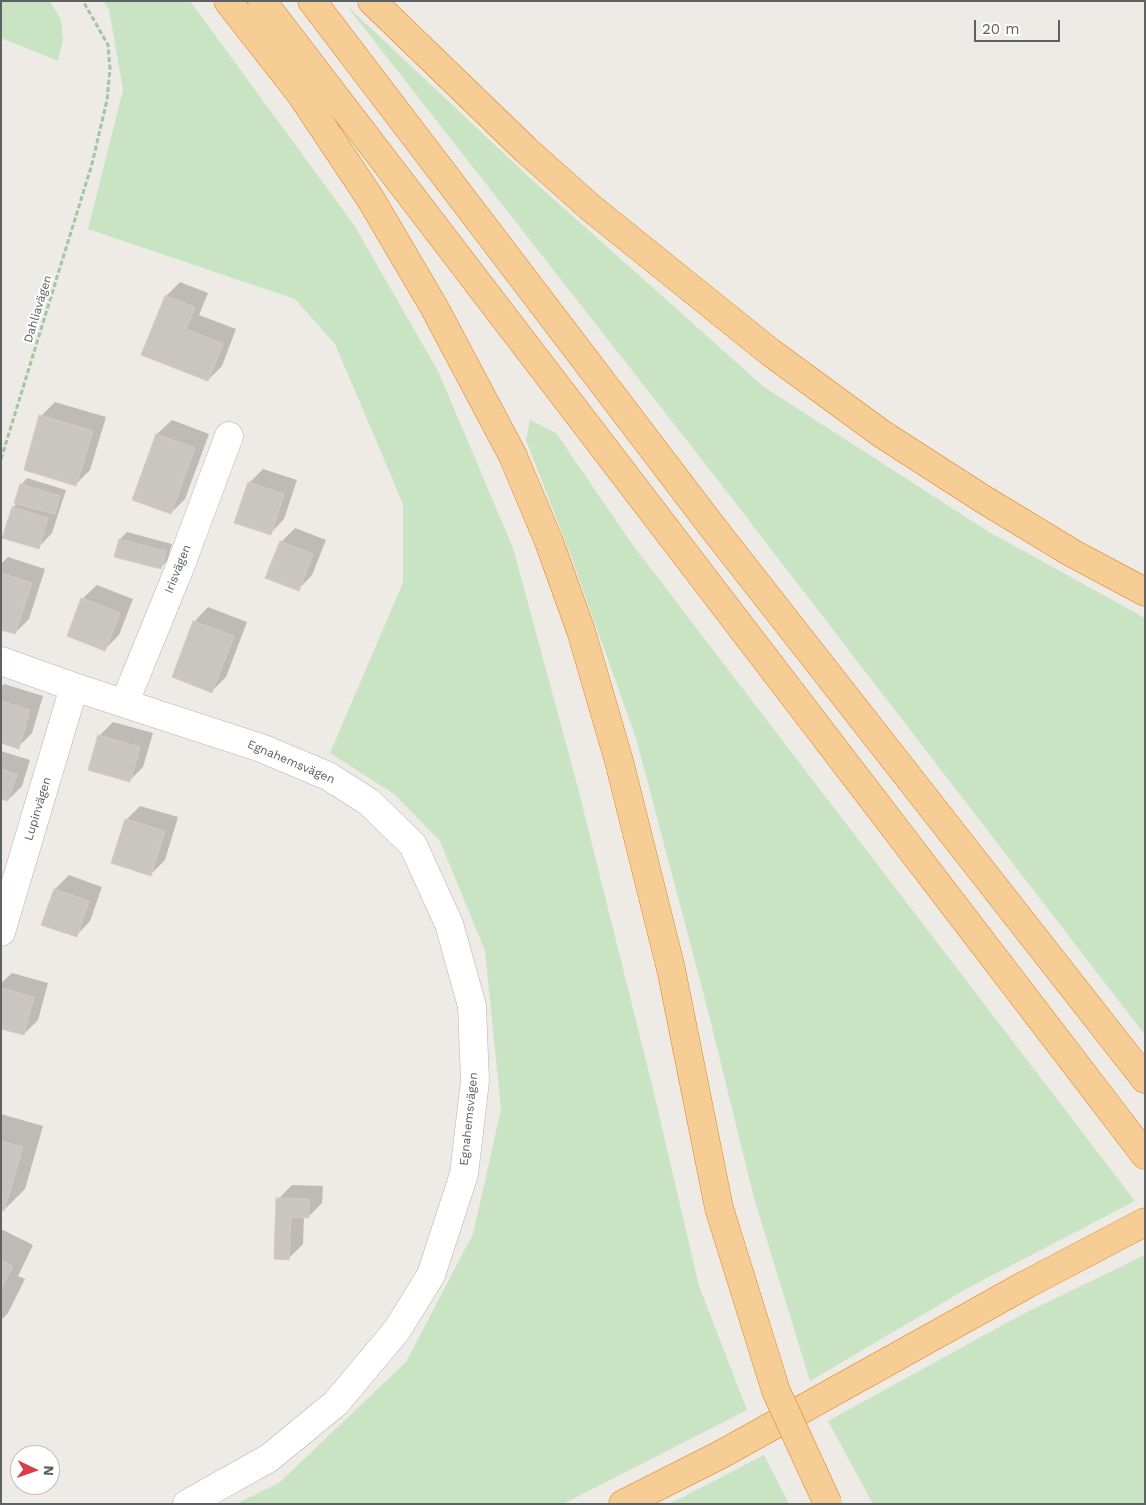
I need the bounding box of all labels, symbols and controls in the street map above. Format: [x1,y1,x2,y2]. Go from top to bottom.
scale bar [976,10,1062,42]
text: 20 m [982,20,1020,38]
street label: Dahliavägen [21,273,55,345]
street label: Irisvägen [162,542,194,596]
street label: Egnahemsvägen [245,737,337,787]
street label: Lupinvägen [21,775,55,843]
street label: Egnahemsvägen [457,1072,481,1166]
north arrow [10,1445,60,1495]
text: N [41,1465,57,1476]

